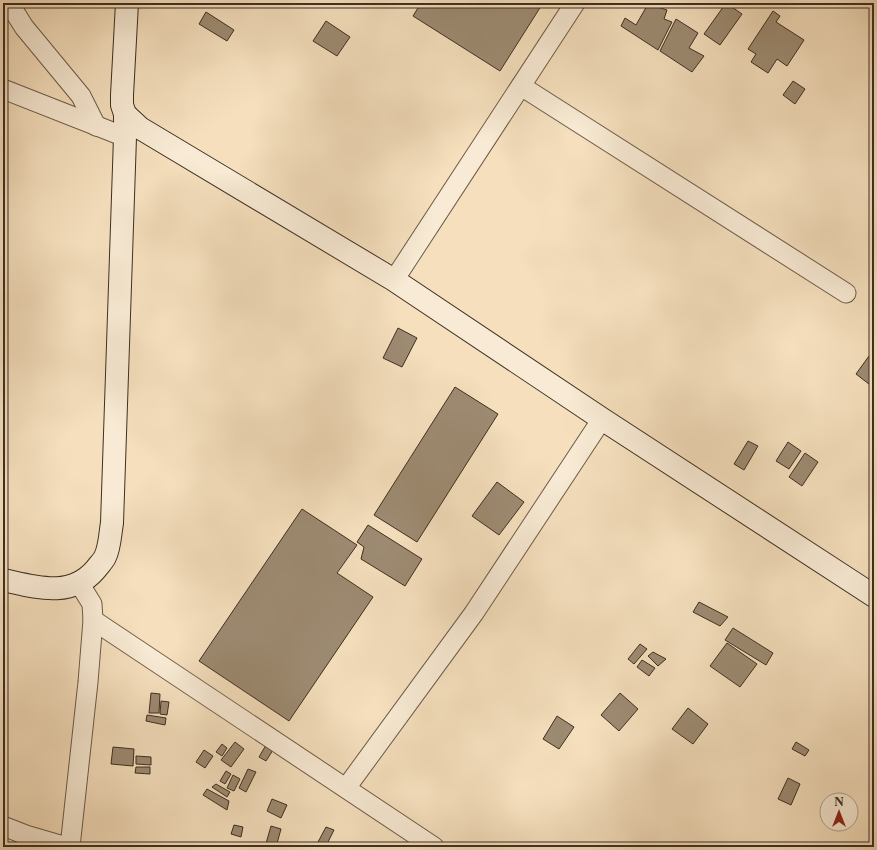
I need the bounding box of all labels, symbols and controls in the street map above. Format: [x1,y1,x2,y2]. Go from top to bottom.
north arrow [819,792,859,832]
text: N [834,795,844,809]

